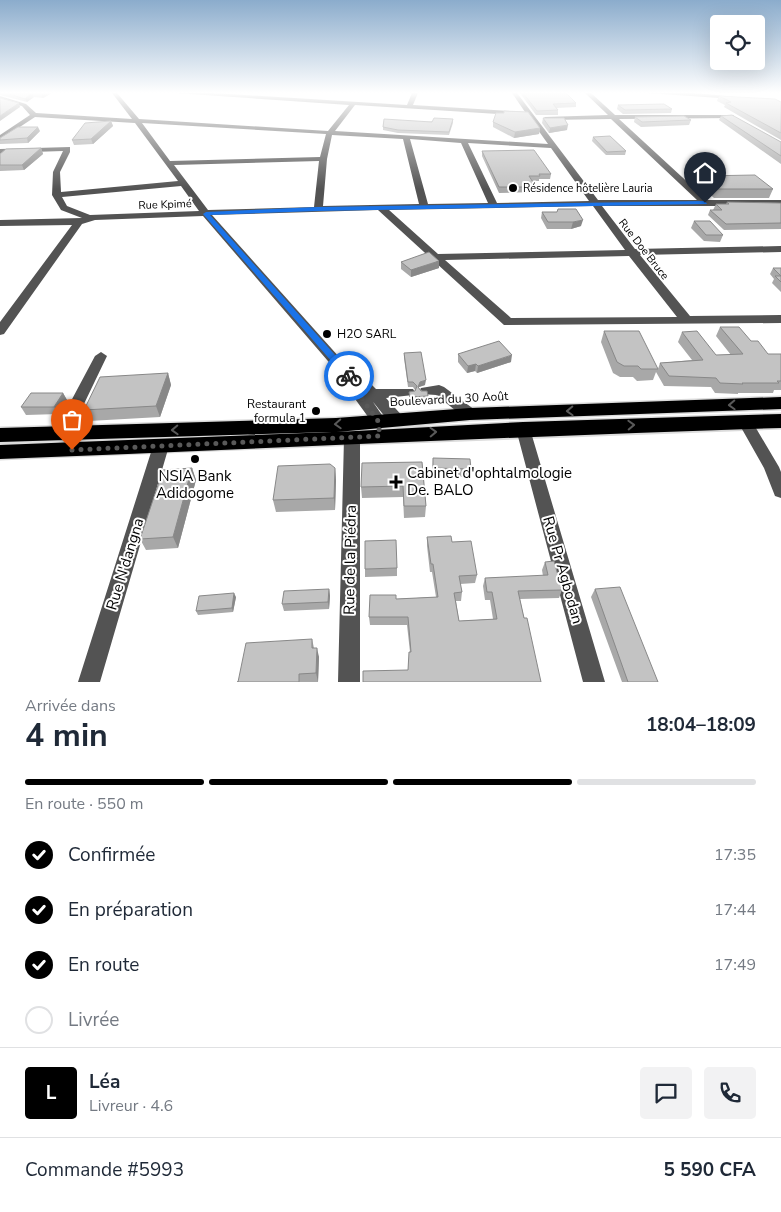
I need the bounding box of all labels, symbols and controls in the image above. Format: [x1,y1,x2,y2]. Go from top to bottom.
map controls [710,15,765,70]
button: locate [710,15,765,70]
pin [684,152,726,203]
icon: home [691,159,719,187]
place label: Résidence hôtelière Lauria [523,181,653,196]
marker: Résidence hôtelière Lauria [507,182,519,194]
street label: Rue Kpimé [138,196,192,213]
street label: Rue Doe Bruce [615,216,672,283]
place label: H2O SARL [337,326,397,342]
marker: H2O SARL [321,328,333,340]
courier [324,351,374,401]
icon: bike [335,362,363,390]
street label: Boulevard du 30 Août [389,388,509,410]
place label: Restaurant formula 1 [247,396,307,426]
pin [51,399,93,450]
one-way arrow [728,400,736,410]
marker: Restaurant formula 1 [310,405,322,417]
icon: bag [58,406,86,434]
one-way arrow [566,406,574,417]
one-way arrow [334,419,342,430]
one-way arrow [627,420,635,430]
one-way arrow [171,424,179,435]
one-way arrow [430,427,438,438]
marker: NSIA Bank Adidogome [189,453,201,465]
place label: Cabinet d'ophtalmologie De. BALO [407,463,572,500]
place label: NSIA Bank Adidogome [156,466,234,503]
marker: Cabinet d'ophtalmologie De. BALO [389,475,403,489]
street label: Rue de la Piédra [339,505,361,615]
street label: Rue Pr Agbodan [538,514,588,626]
street label: Rue N'dangna [102,516,148,612]
text: Arrivée dans [25,695,116,717]
text: 18:04–18:09 [646,712,756,738]
text: 4 min [25,714,108,757]
text: En route · 550 m [25,793,144,815]
icon: check [25,841,53,869]
text: Confirmée [68,842,155,868]
text: 17:35 [714,844,756,866]
icon: check [25,896,53,924]
text: En préparation [68,897,193,923]
text: 17:44 [714,899,756,921]
icon: check [25,951,53,979]
text: En route [68,952,139,978]
text: 17:49 [714,954,756,976]
text: Livrée [68,1007,119,1033]
button: chat [640,1067,692,1119]
button: phone [704,1067,756,1119]
text: Léa [89,1069,120,1095]
text: L [46,1080,56,1106]
text: Livreur · 4.6 [89,1095,173,1117]
text: Commande #5993 [25,1157,184,1183]
text: 5 590 CFA [663,1157,756,1183]

